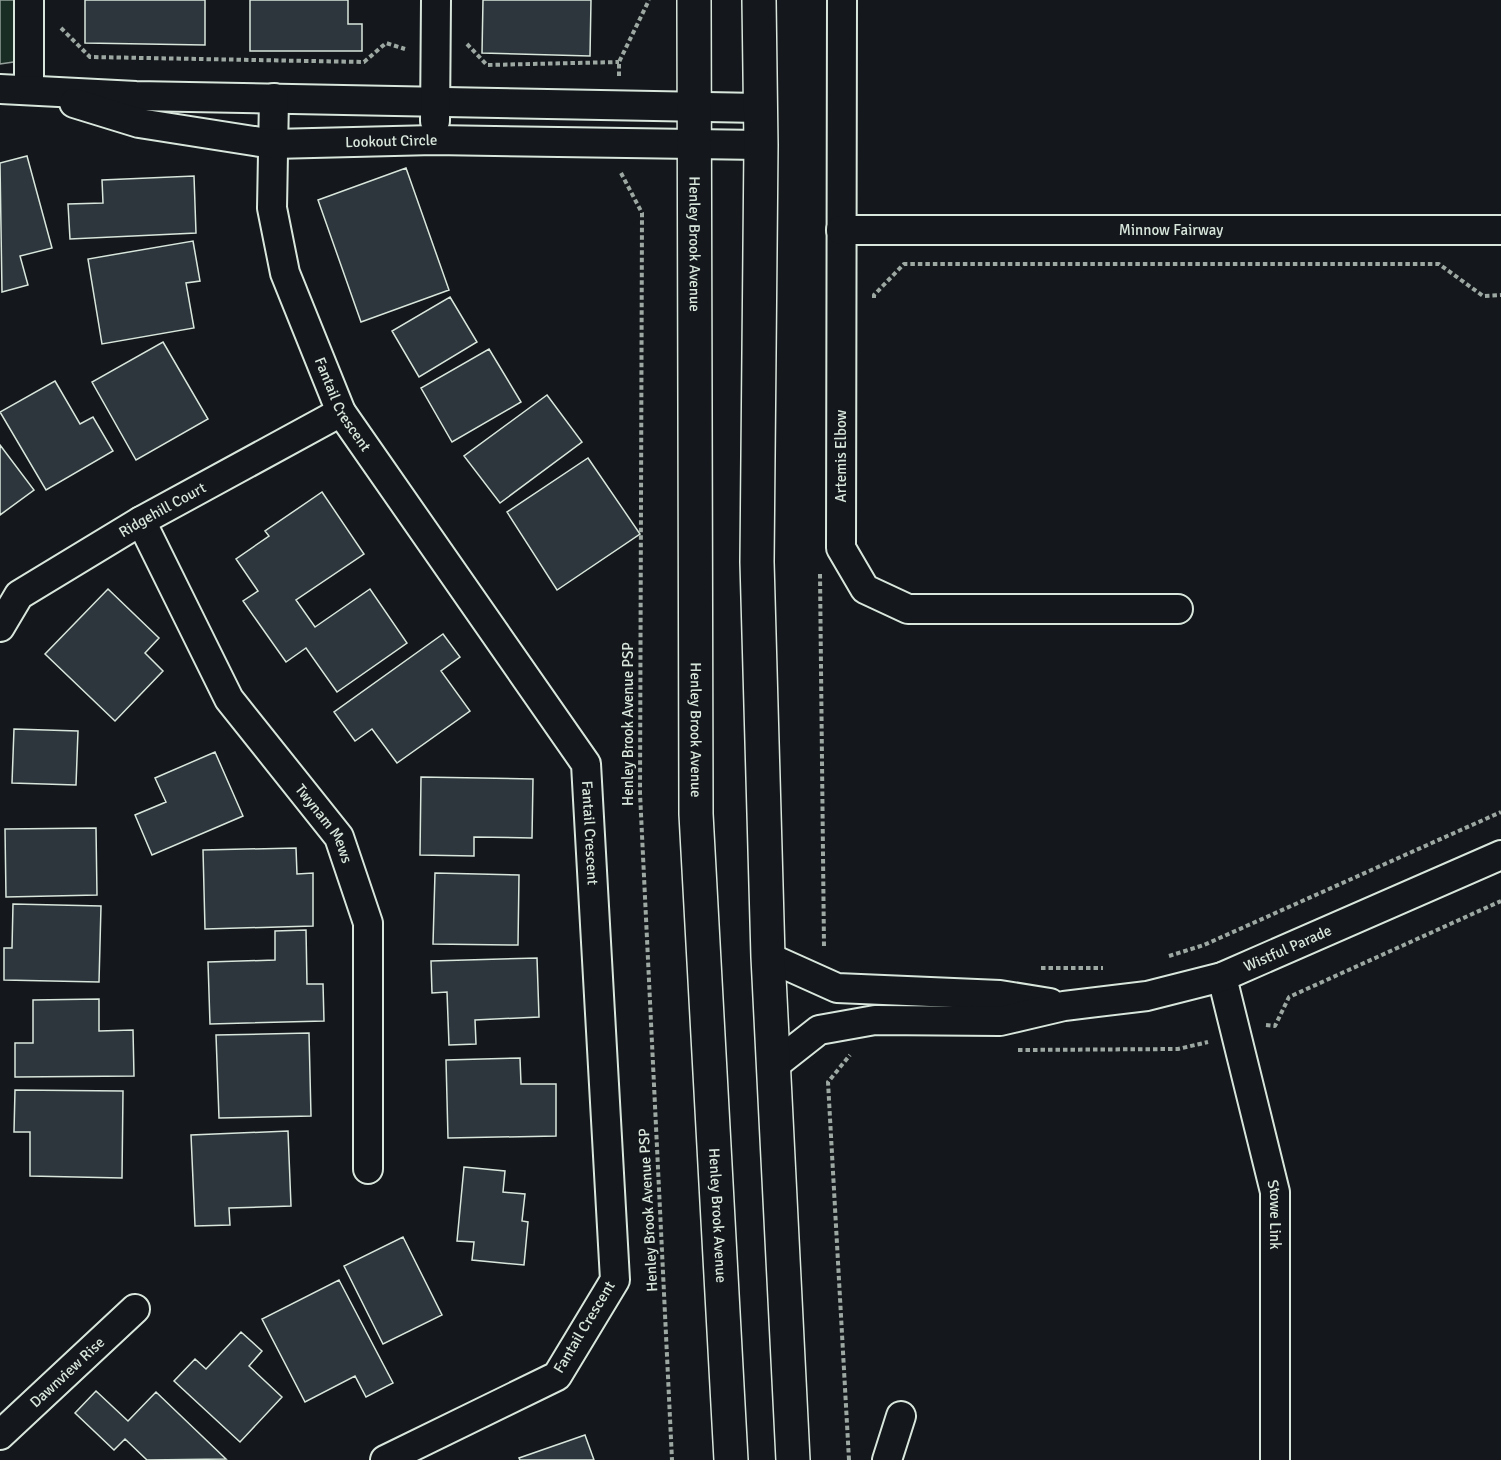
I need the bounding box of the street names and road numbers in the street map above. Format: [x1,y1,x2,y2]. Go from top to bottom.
street label: Lookout Circle [345,131,438,151]
street label: Henley Brook Avenue [685,176,704,312]
street label: Minnow Fairway [1119,221,1223,239]
street label: Fantail Crescent [311,355,375,455]
street label: Artemis Elbow [832,409,850,502]
street label: Ridgehill Court [116,478,209,541]
street label: Henley Brook Avenue PSP [619,642,637,806]
street label: Henley Brook Avenue [687,662,705,798]
street label: Twynam Mews [291,780,356,866]
street label: Fantail Crescent [578,780,602,885]
street label: Wistful Parade [1241,921,1334,975]
street label: Henley Brook Avenue PSP [635,1128,661,1292]
street label: Henley Brook Avenue [705,1147,730,1283]
street label: Stowe Link [1263,1178,1284,1250]
street label: Fantail Crescent [549,1278,619,1376]
street label: Dawnview Rise [26,1333,108,1411]

